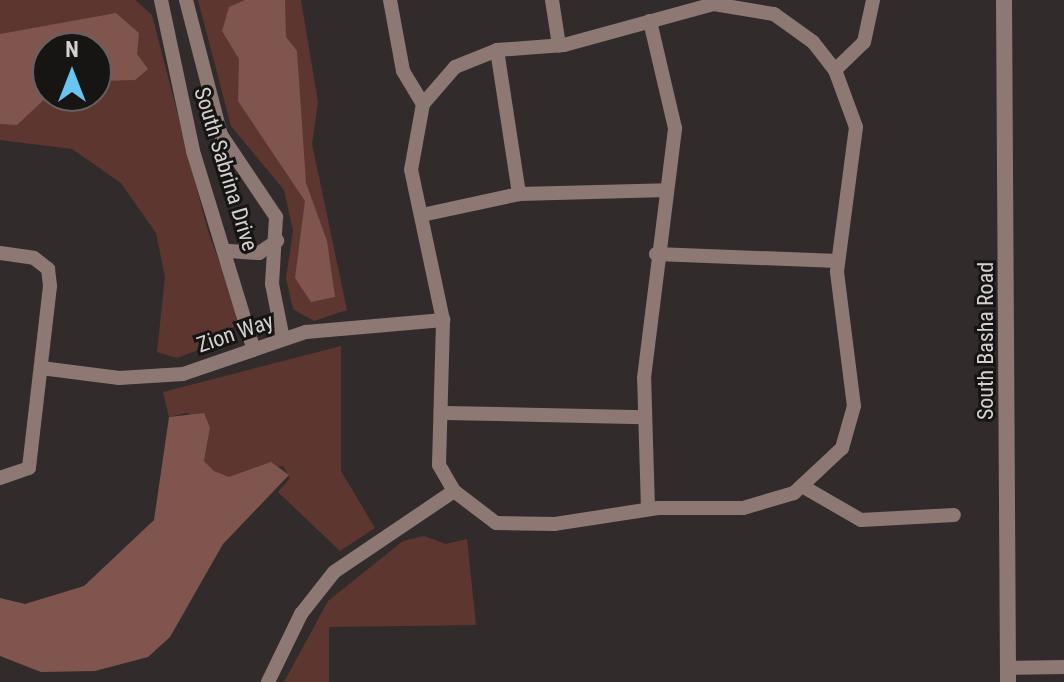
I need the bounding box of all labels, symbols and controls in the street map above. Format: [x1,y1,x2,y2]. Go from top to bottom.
north arrow [32,32,112,112]
text: N [65,37,79,62]
street label: South Sabrina Drive [189,84,263,254]
street label: South Basha Road [973,262,999,420]
street label: Zion Way [193,308,277,358]

